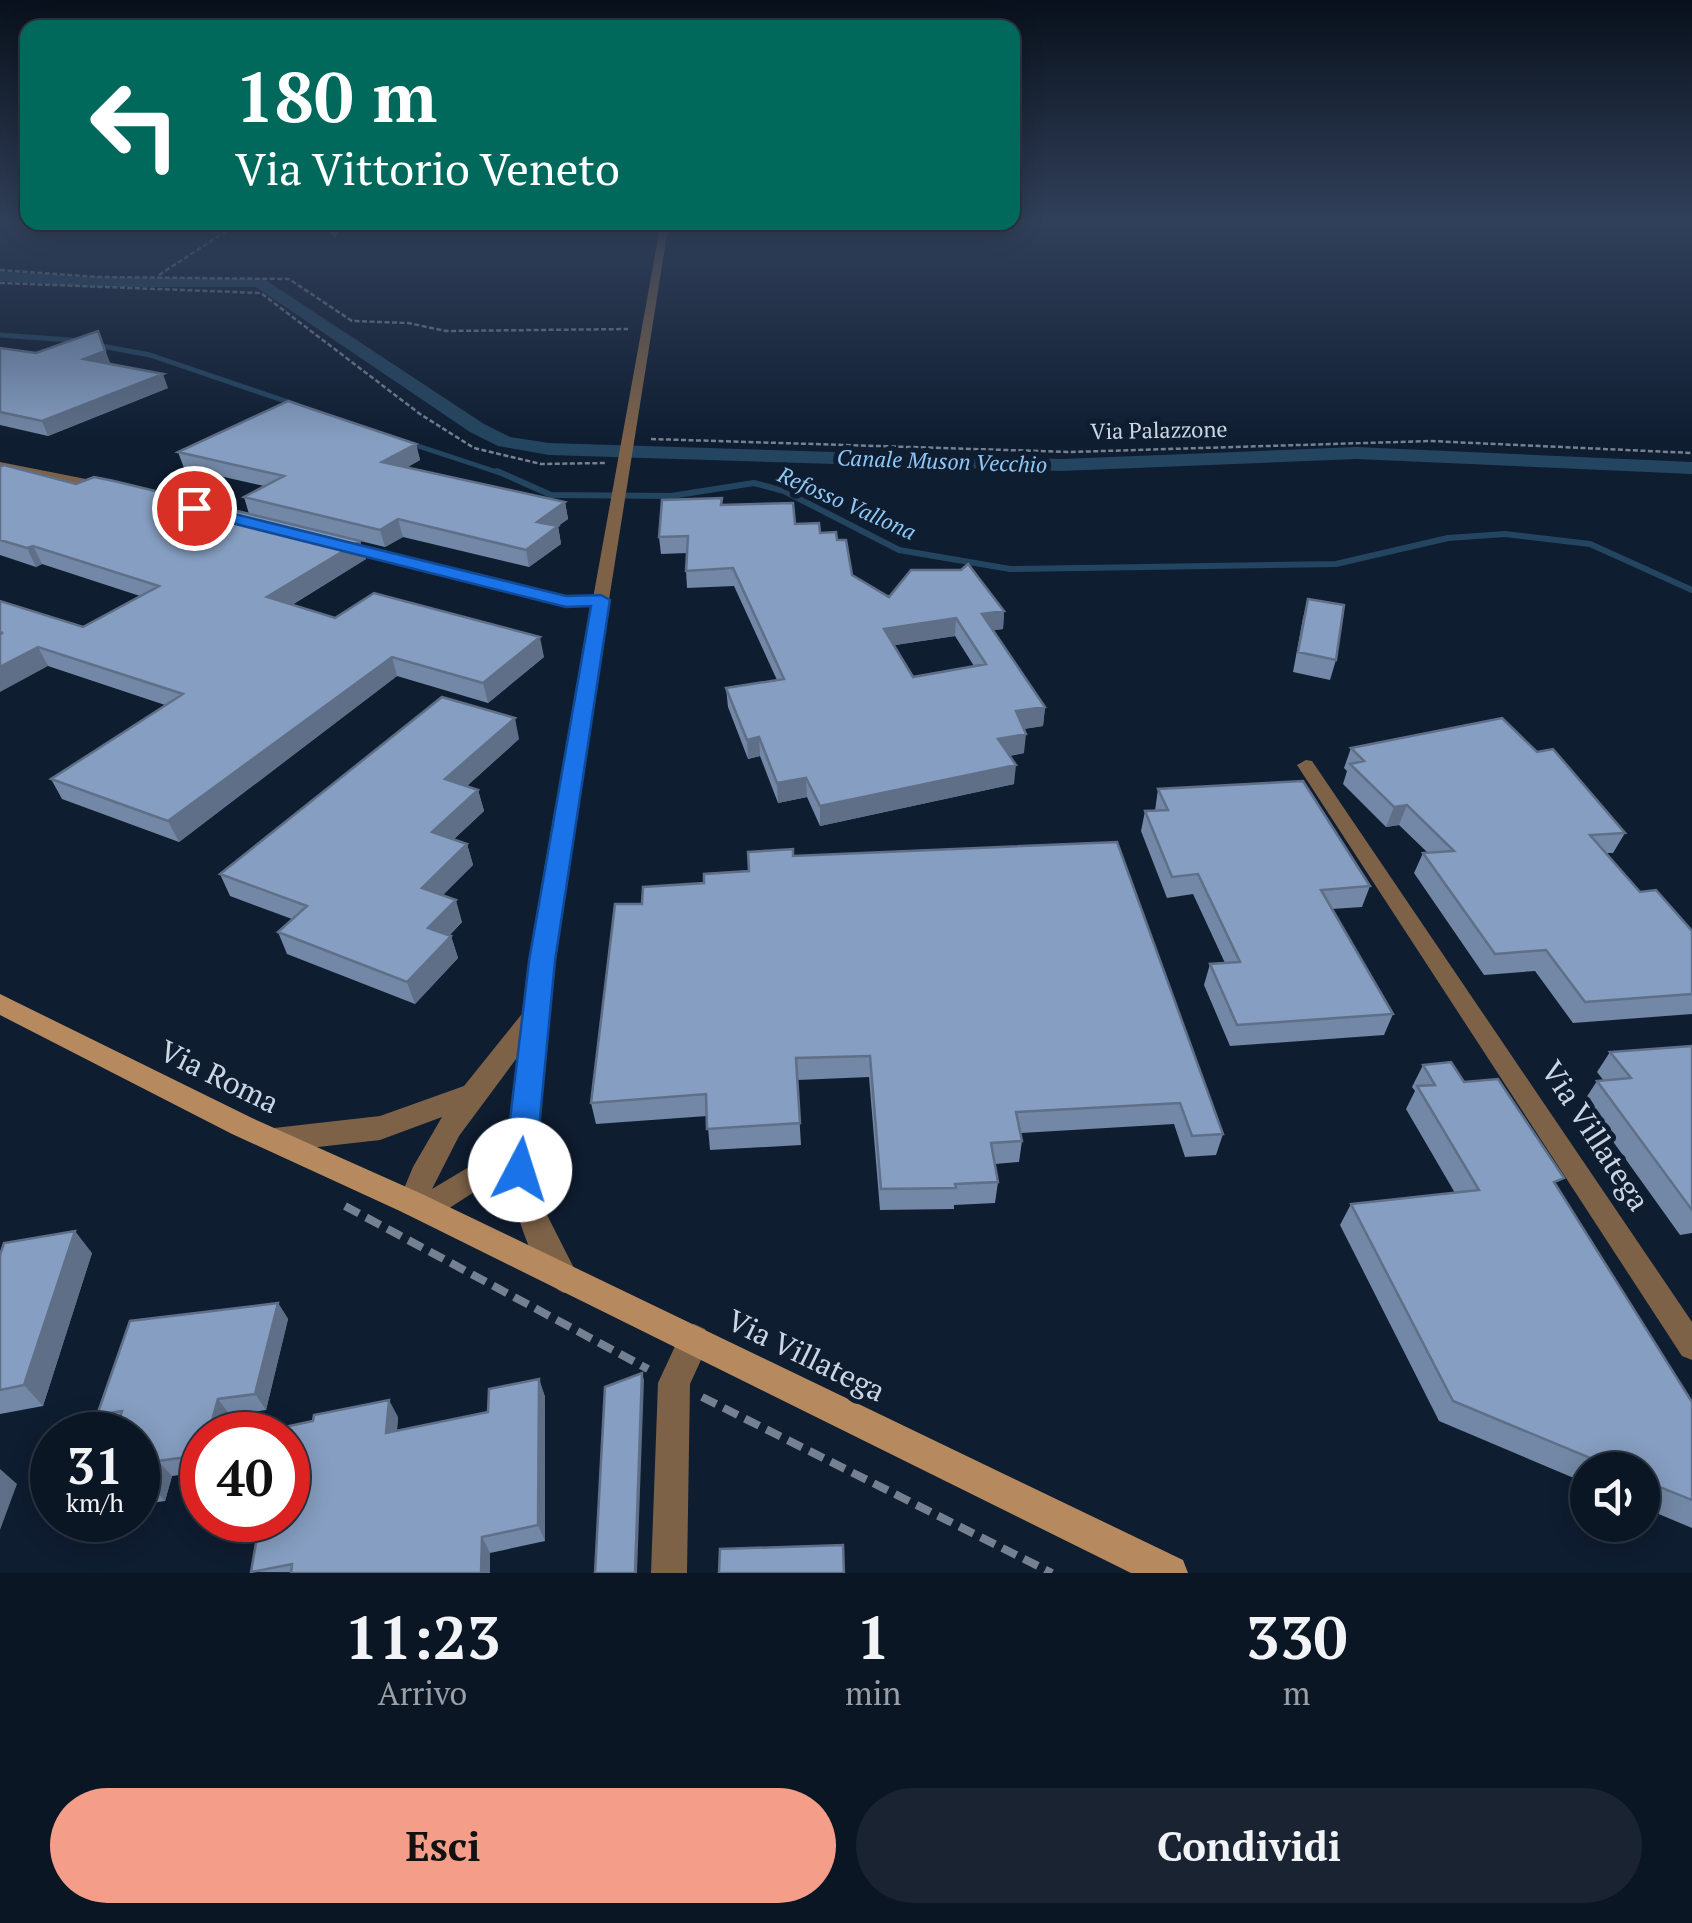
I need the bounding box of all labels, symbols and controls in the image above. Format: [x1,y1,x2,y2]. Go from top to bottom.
text: 180 m [235,49,437,142]
icon: left [70,60,200,190]
text: Via Vittorio Veneto [235,138,620,198]
street label: Via Palazzone [1090,414,1228,445]
water label: Canale Muson Vecchio [836,442,1048,479]
water label: Refosso Vallona [773,459,921,546]
pin [152,466,237,551]
icon: arrive [167,481,222,536]
street label: Via Roma [153,1030,286,1122]
street label: Via Villatega [1532,1053,1659,1218]
position arrow [468,1118,572,1222]
street label: Via Villatega [721,1300,892,1411]
speed limit sign: 40 [180,1412,310,1542]
text: 31 [67,1432,123,1498]
map controls [1570,1452,1660,1542]
button: sound [1570,1452,1660,1542]
text: km/h [66,1486,124,1519]
text: 11:23 [344,1597,501,1676]
text: 1 [856,1597,890,1676]
text: 330 [1246,1597,1348,1676]
text: Arrivo [378,1672,467,1714]
text: min [845,1672,901,1714]
text: m [1283,1672,1310,1714]
button: Esci [50,1788,836,1903]
button: Condividi [856,1788,1642,1903]

